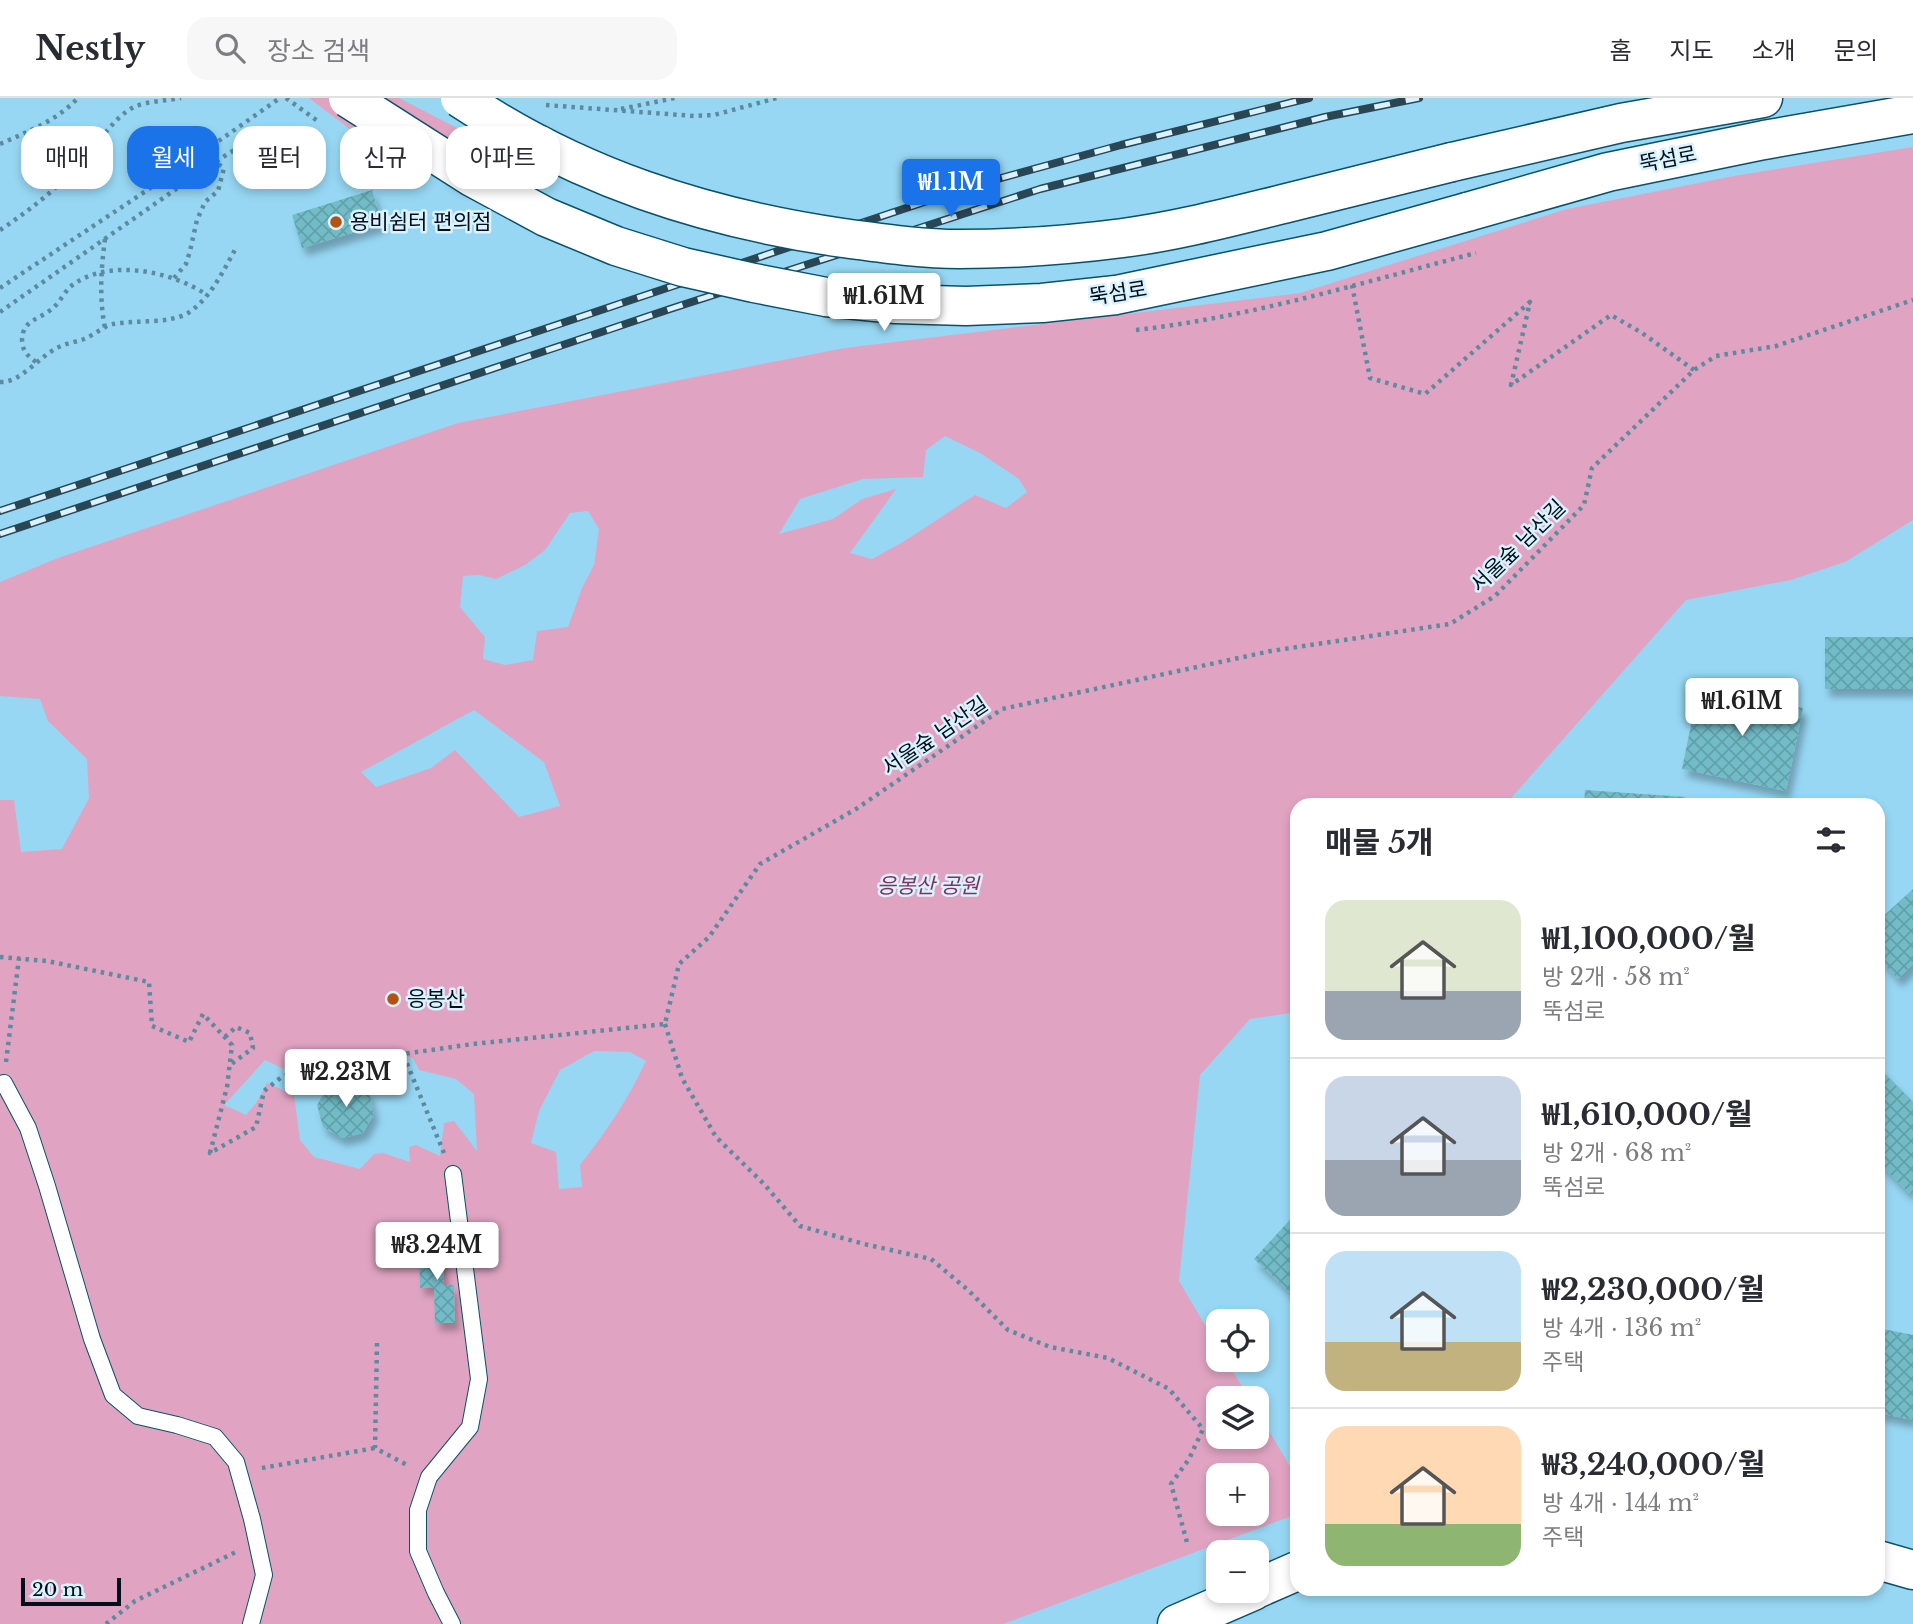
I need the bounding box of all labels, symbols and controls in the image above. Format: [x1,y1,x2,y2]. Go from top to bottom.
search box [187,17,677,80]
text: Nestly [35,28,145,69]
icon: search [211,29,249,67]
text: 장소 검색 [267,35,370,67]
text: 홈 [1609,36,1631,65]
text: 지도 [1669,36,1714,65]
text: 소개 [1752,36,1796,65]
text: 문의 [1834,36,1878,65]
chip: 매매 [21,126,113,189]
chip: 월세 [127,126,219,189]
chip: 필터 [233,126,326,189]
chip: 신규 [340,126,432,189]
chip: 아파트 [446,126,560,189]
street label: 뚝섬로 [1637,141,1699,177]
pin: ₩1.1M [902,159,1000,219]
text: ₩1.1M [918,168,984,196]
place label: 용비쉼터 편의점 [350,209,491,235]
marker: 용비쉼터 편의점 [328,214,344,230]
pin: ₩1.61M [827,274,941,333]
street label: 뚝섬로 [1087,276,1149,310]
text: ₩1.61M [843,282,925,310]
street label: 서울숲 남산길 [1465,494,1571,598]
pin: ₩1.61M [1685,678,1799,738]
text: ₩1.61M [1701,687,1783,715]
street label: 서울숲 남산길 [877,691,993,781]
icon: filters [1812,821,1850,859]
text: 매물 5개 [1325,824,1434,861]
park label: 응봉산 공원 [877,873,981,899]
text: ₩1,100,000/월 [1542,920,1756,957]
icon: home [1381,928,1465,1012]
text: 방 2개 · 58 m² [1542,963,1690,991]
place label: 응봉산 [407,986,465,1012]
marker: 응봉산 [385,991,401,1007]
text: 뚝섬로 [1542,997,1605,1025]
pin: ₩2.23M [289,1049,403,1109]
text: ₩2.23M [301,1058,391,1086]
text: ₩1,610,000/월 [1542,1096,1753,1133]
icon: home [1381,1104,1465,1188]
text: 방 2개 · 68 m² [1542,1139,1691,1167]
text: 뚝섬로 [1542,1173,1605,1201]
pin: ₩3.24M [380,1222,494,1282]
text: ₩3.24M [392,1231,482,1259]
text: ₩2,230,000/월 [1542,1271,1765,1308]
icon: home [1381,1279,1465,1363]
map controls [1206,1309,1269,1603]
button: locate [1206,1309,1269,1372]
text: 방 4개 · 136 m² [1542,1314,1701,1342]
text: 주택 [1542,1348,1584,1376]
button: layers [1206,1386,1269,1449]
text: ₩3,240,000/월 [1542,1446,1765,1483]
icon: home [1381,1454,1465,1538]
button: + [1206,1463,1269,1526]
text: 방 4개 · 144 m² [1542,1489,1699,1517]
text: 주택 [1542,1523,1584,1551]
button: − [1206,1540,1269,1603]
scale bar [21,1575,121,1607]
text: 20 m [32,1578,83,1601]

